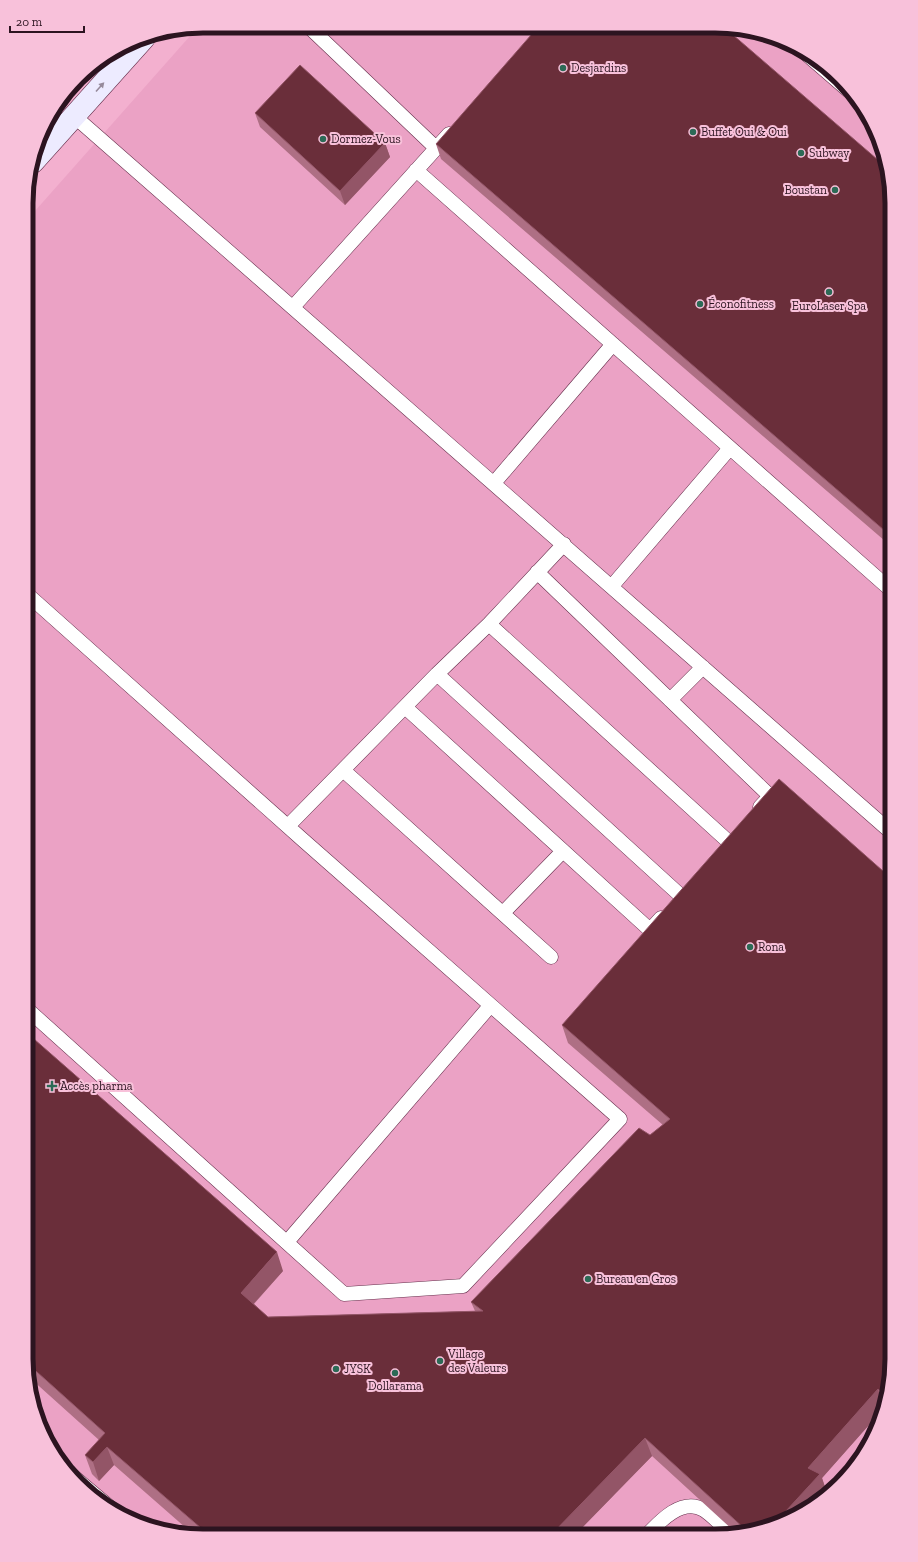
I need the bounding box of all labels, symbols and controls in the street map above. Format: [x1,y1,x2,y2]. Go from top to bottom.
scale bar [10,8,84,34]
text: 20 m [16,15,43,29]
place label: Desjardins [571,61,626,76]
marker: Desjardins [558,63,568,73]
one-way arrow [95,82,104,91]
place label: Buffet Oui & Oui [701,125,788,139]
marker: Buffet Oui & Oui [688,127,698,137]
place label: Dormez-Vous [331,132,401,146]
marker: Dormez-Vous [318,134,328,144]
place label: Subway [809,146,850,160]
marker: Subway [796,148,806,158]
place label: Boustan [784,183,827,197]
marker: Boustan [830,185,840,195]
marker: EuroLaser Spa [824,287,834,297]
place label: Éconofitness [708,296,774,311]
marker: Éconofitness [695,299,705,309]
place label: EuroLaser Spa [792,299,866,313]
place label: Rona [758,940,784,954]
marker: Rona [745,942,755,952]
place label: Accès pharma [60,1079,133,1093]
marker: Accès pharma [47,1081,57,1091]
place label: Bureau en Gros [596,1272,676,1286]
marker: Bureau en Gros [583,1274,593,1284]
place label: Village des Valeurs [447,1347,506,1375]
marker: Village des Valeurs [435,1356,445,1366]
place label: JYSK [344,1362,371,1376]
marker: JYSK [331,1364,341,1374]
marker: Dollarama [390,1368,400,1378]
place label: Dollarama [368,1379,422,1393]

